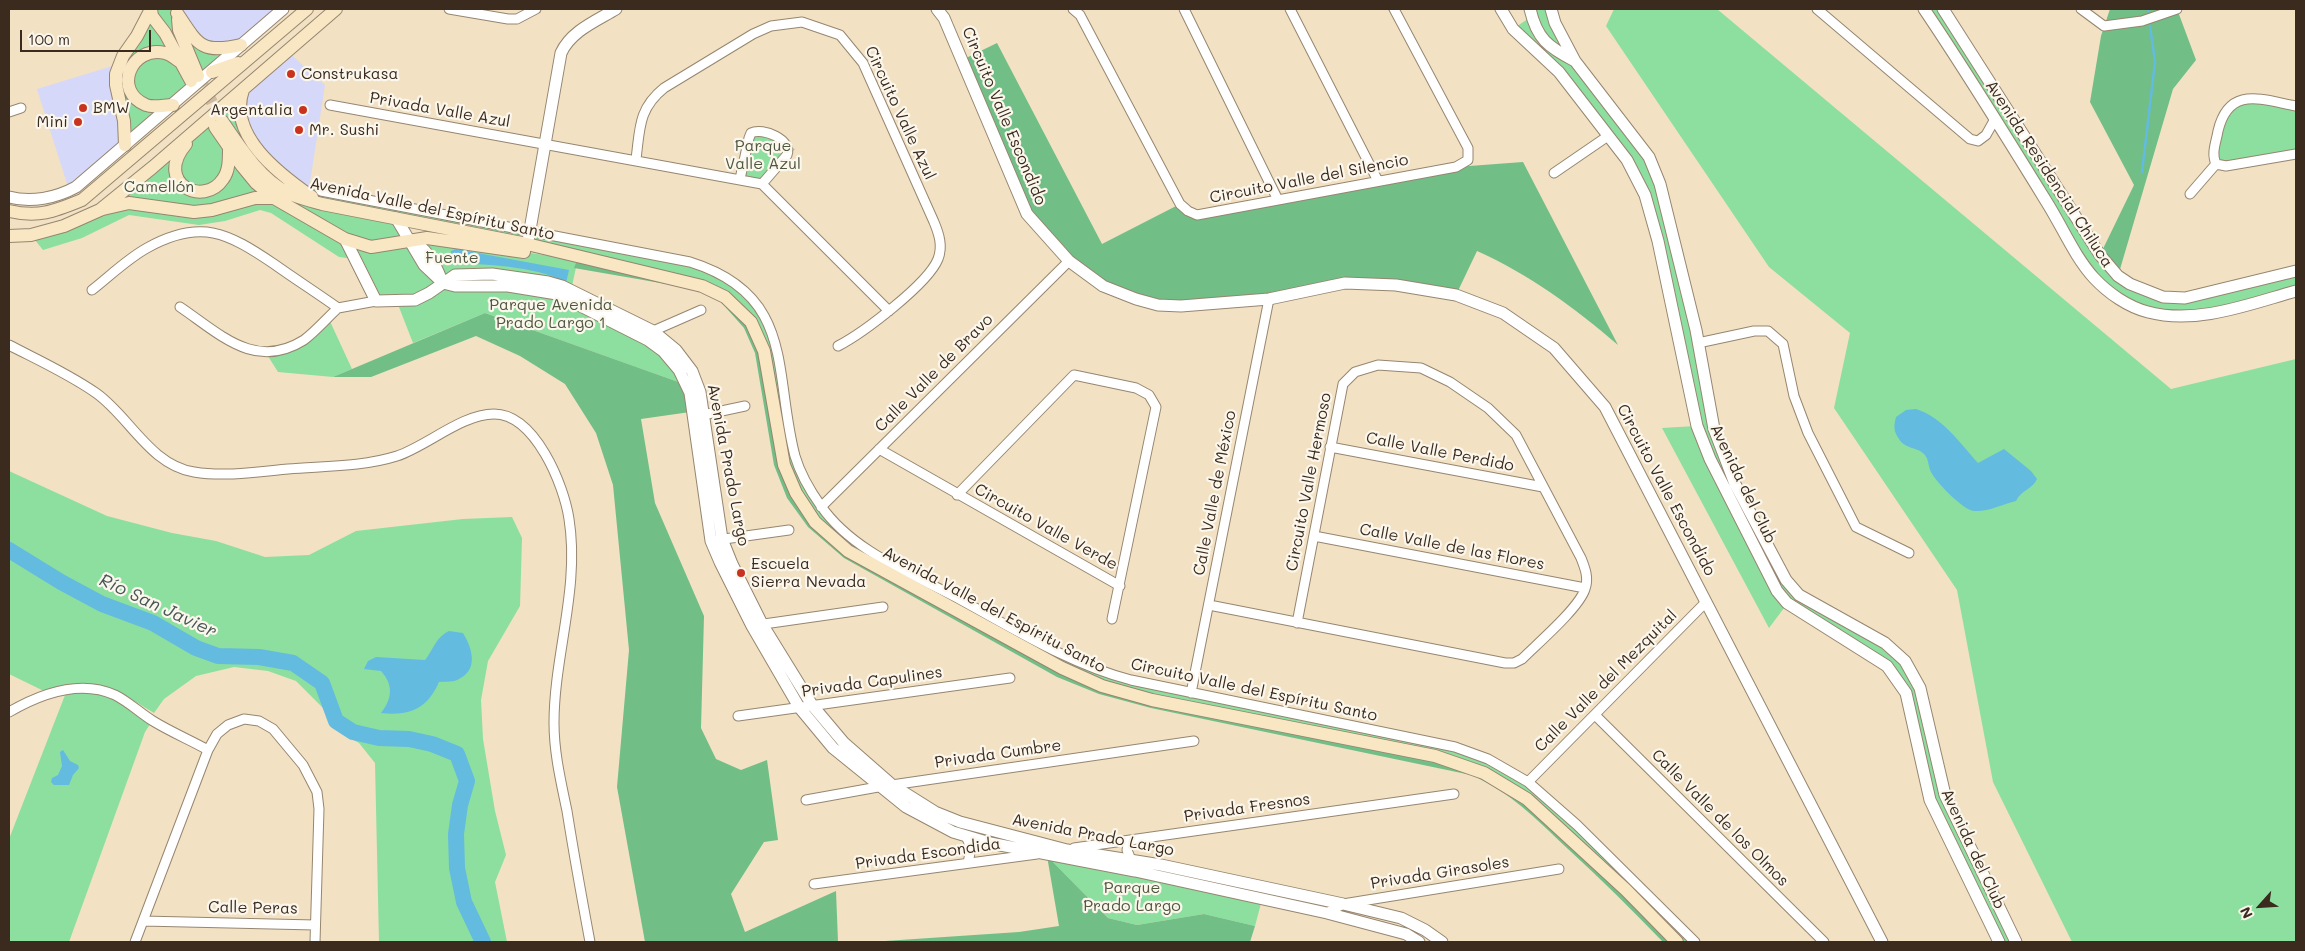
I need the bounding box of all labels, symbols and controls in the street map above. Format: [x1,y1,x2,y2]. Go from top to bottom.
scale bar [22,20,154,52]
street label: Circuito Valle Escondido [958,24,1050,208]
text: 100 m [28,29,70,49]
street label: Circuito Valle Azul [861,43,939,183]
place label: Construkasa [301,64,399,84]
marker: Construkasa [285,68,297,80]
street label: Avenida Residencial Chiluca [1981,77,2117,271]
street label: Privada Valle Azul [368,88,512,132]
place label: BMW [93,98,130,118]
place label: Argentalia [210,100,293,120]
marker: BMW [77,102,89,114]
marker: Argentalia [297,104,309,116]
place label: Mini [37,112,68,132]
marker: Mini [72,116,84,128]
place label: Mr. Sushi [309,120,379,140]
marker: Mr. Sushi [293,124,305,136]
park label: Parque Valle Azul [725,136,801,174]
street label: Circuito Valle del Silencio [1208,150,1410,208]
street label: Avenida Valle del Espíritu Santo [308,174,556,244]
park label: Camellón [124,177,194,197]
park label: Fuente [425,248,479,268]
park label: Parque Avenida Prado Largo 1 [489,295,613,333]
street label: Calle Valle de Bravo [871,310,997,436]
street label: Avenida Prado Largo [703,382,753,548]
street label: Circuito Valle Hermoso [1282,391,1336,573]
street label: Circuito Valle Escondido [1613,401,1719,579]
street label: Calle Valle de México [1190,409,1240,577]
street label: Avenida del Club [1706,421,1780,547]
street label: Calle Valle Perdido [1364,428,1516,476]
street label: Circuito Valle Verde [971,480,1121,574]
street label: Calle Valle de las Flores [1358,520,1546,574]
street label: Avenida Valle del Espíritu Santo [879,543,1109,677]
place label: Escuela Sierra Nevada [751,554,866,592]
marker: Escuela Sierra Nevada [735,567,747,579]
water label: Río San Javier [96,569,220,643]
street label: Calle Valle del Mezquital [1531,606,1681,756]
street label: Circuito Valle del Espíritu Santo [1129,654,1379,726]
street label: Privada Capulines [800,663,944,701]
street label: Privada Cumbre [934,736,1062,772]
street label: Calle Valle de los Olmos [1647,745,1793,891]
street label: Avenida del Club [1937,786,2009,912]
street label: Privada Fresnos [1183,790,1311,826]
street label: Avenida Prado Largo [1010,810,1176,860]
street label: Privada Escondida [854,834,1002,874]
street label: Privada Girasoles [1369,853,1511,893]
park label: Parque Prado Largo [1083,878,1181,916]
north arrow [2235,881,2285,931]
street label: Calle Peras [208,898,298,918]
text: N [2235,904,2257,922]

